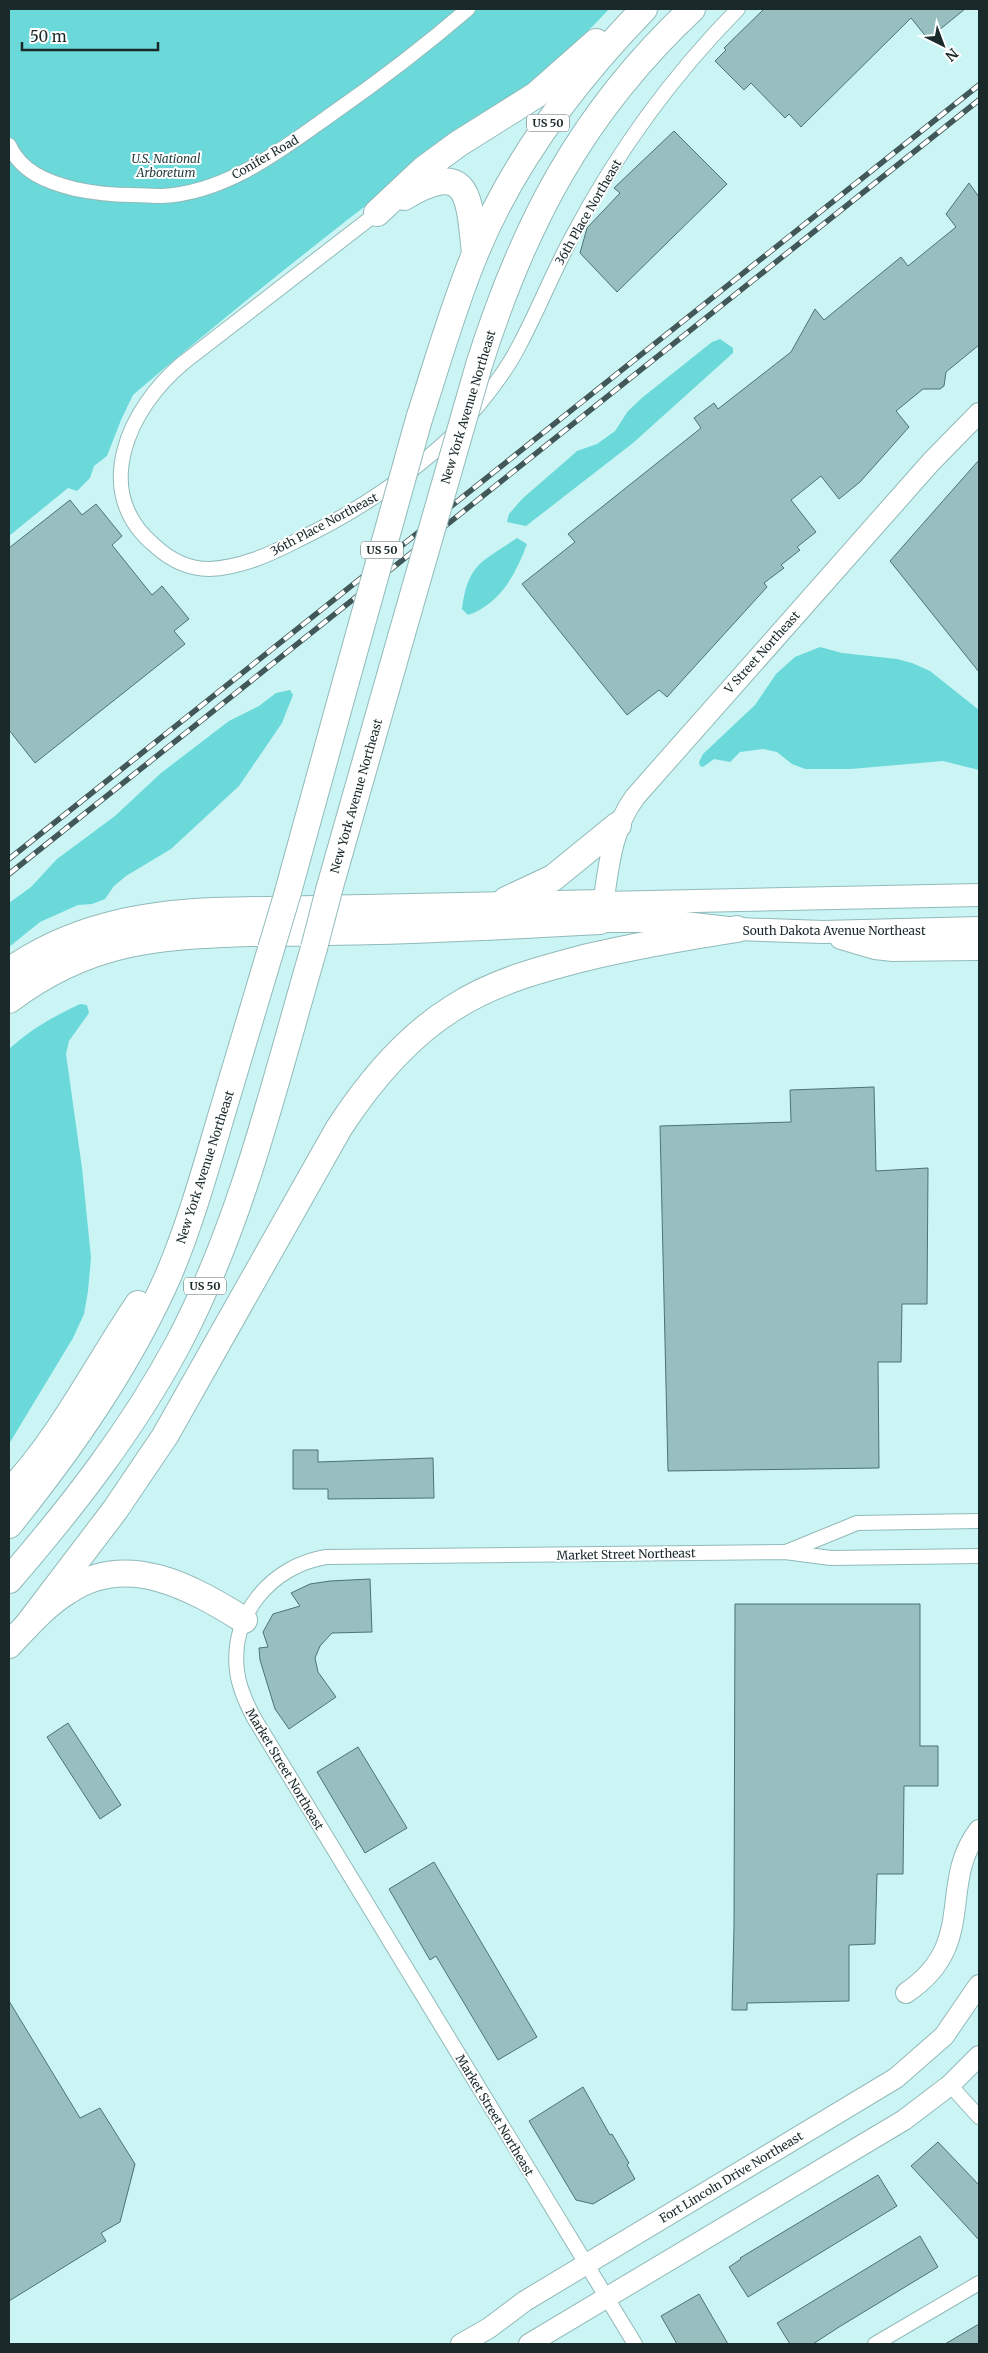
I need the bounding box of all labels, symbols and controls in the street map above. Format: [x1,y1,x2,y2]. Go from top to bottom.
scale bar [22,20,159,52]
north arrow [918,20,968,70]
text: 50 m [30,27,67,46]
text: N [942,44,962,65]
road number: US 50 [527,115,569,132]
street label: Conifer Road [229,132,301,182]
park label: U.S. National Arboretum [131,151,201,180]
street label: 36th Place Northeast [552,156,625,267]
street label: New York Avenue Northeast [437,328,499,486]
street label: 36th Place Northeast [268,489,381,559]
road number: US 50 [361,542,403,558]
street label: V Street Northeast [721,608,803,697]
street label: New York Avenue Northeast [327,717,385,875]
street label: South Dakota Avenue Northeast [742,923,926,938]
street label: New York Avenue Northeast [173,1088,237,1245]
road number: US 50 [184,1278,226,1294]
street label: Market Street Northeast [556,1545,696,1563]
street label: Market Street Northeast [243,1706,327,1833]
street label: Market Street Northeast [453,2052,537,2179]
street label: Fort Lincoln Drive Northeast [657,2128,806,2226]

